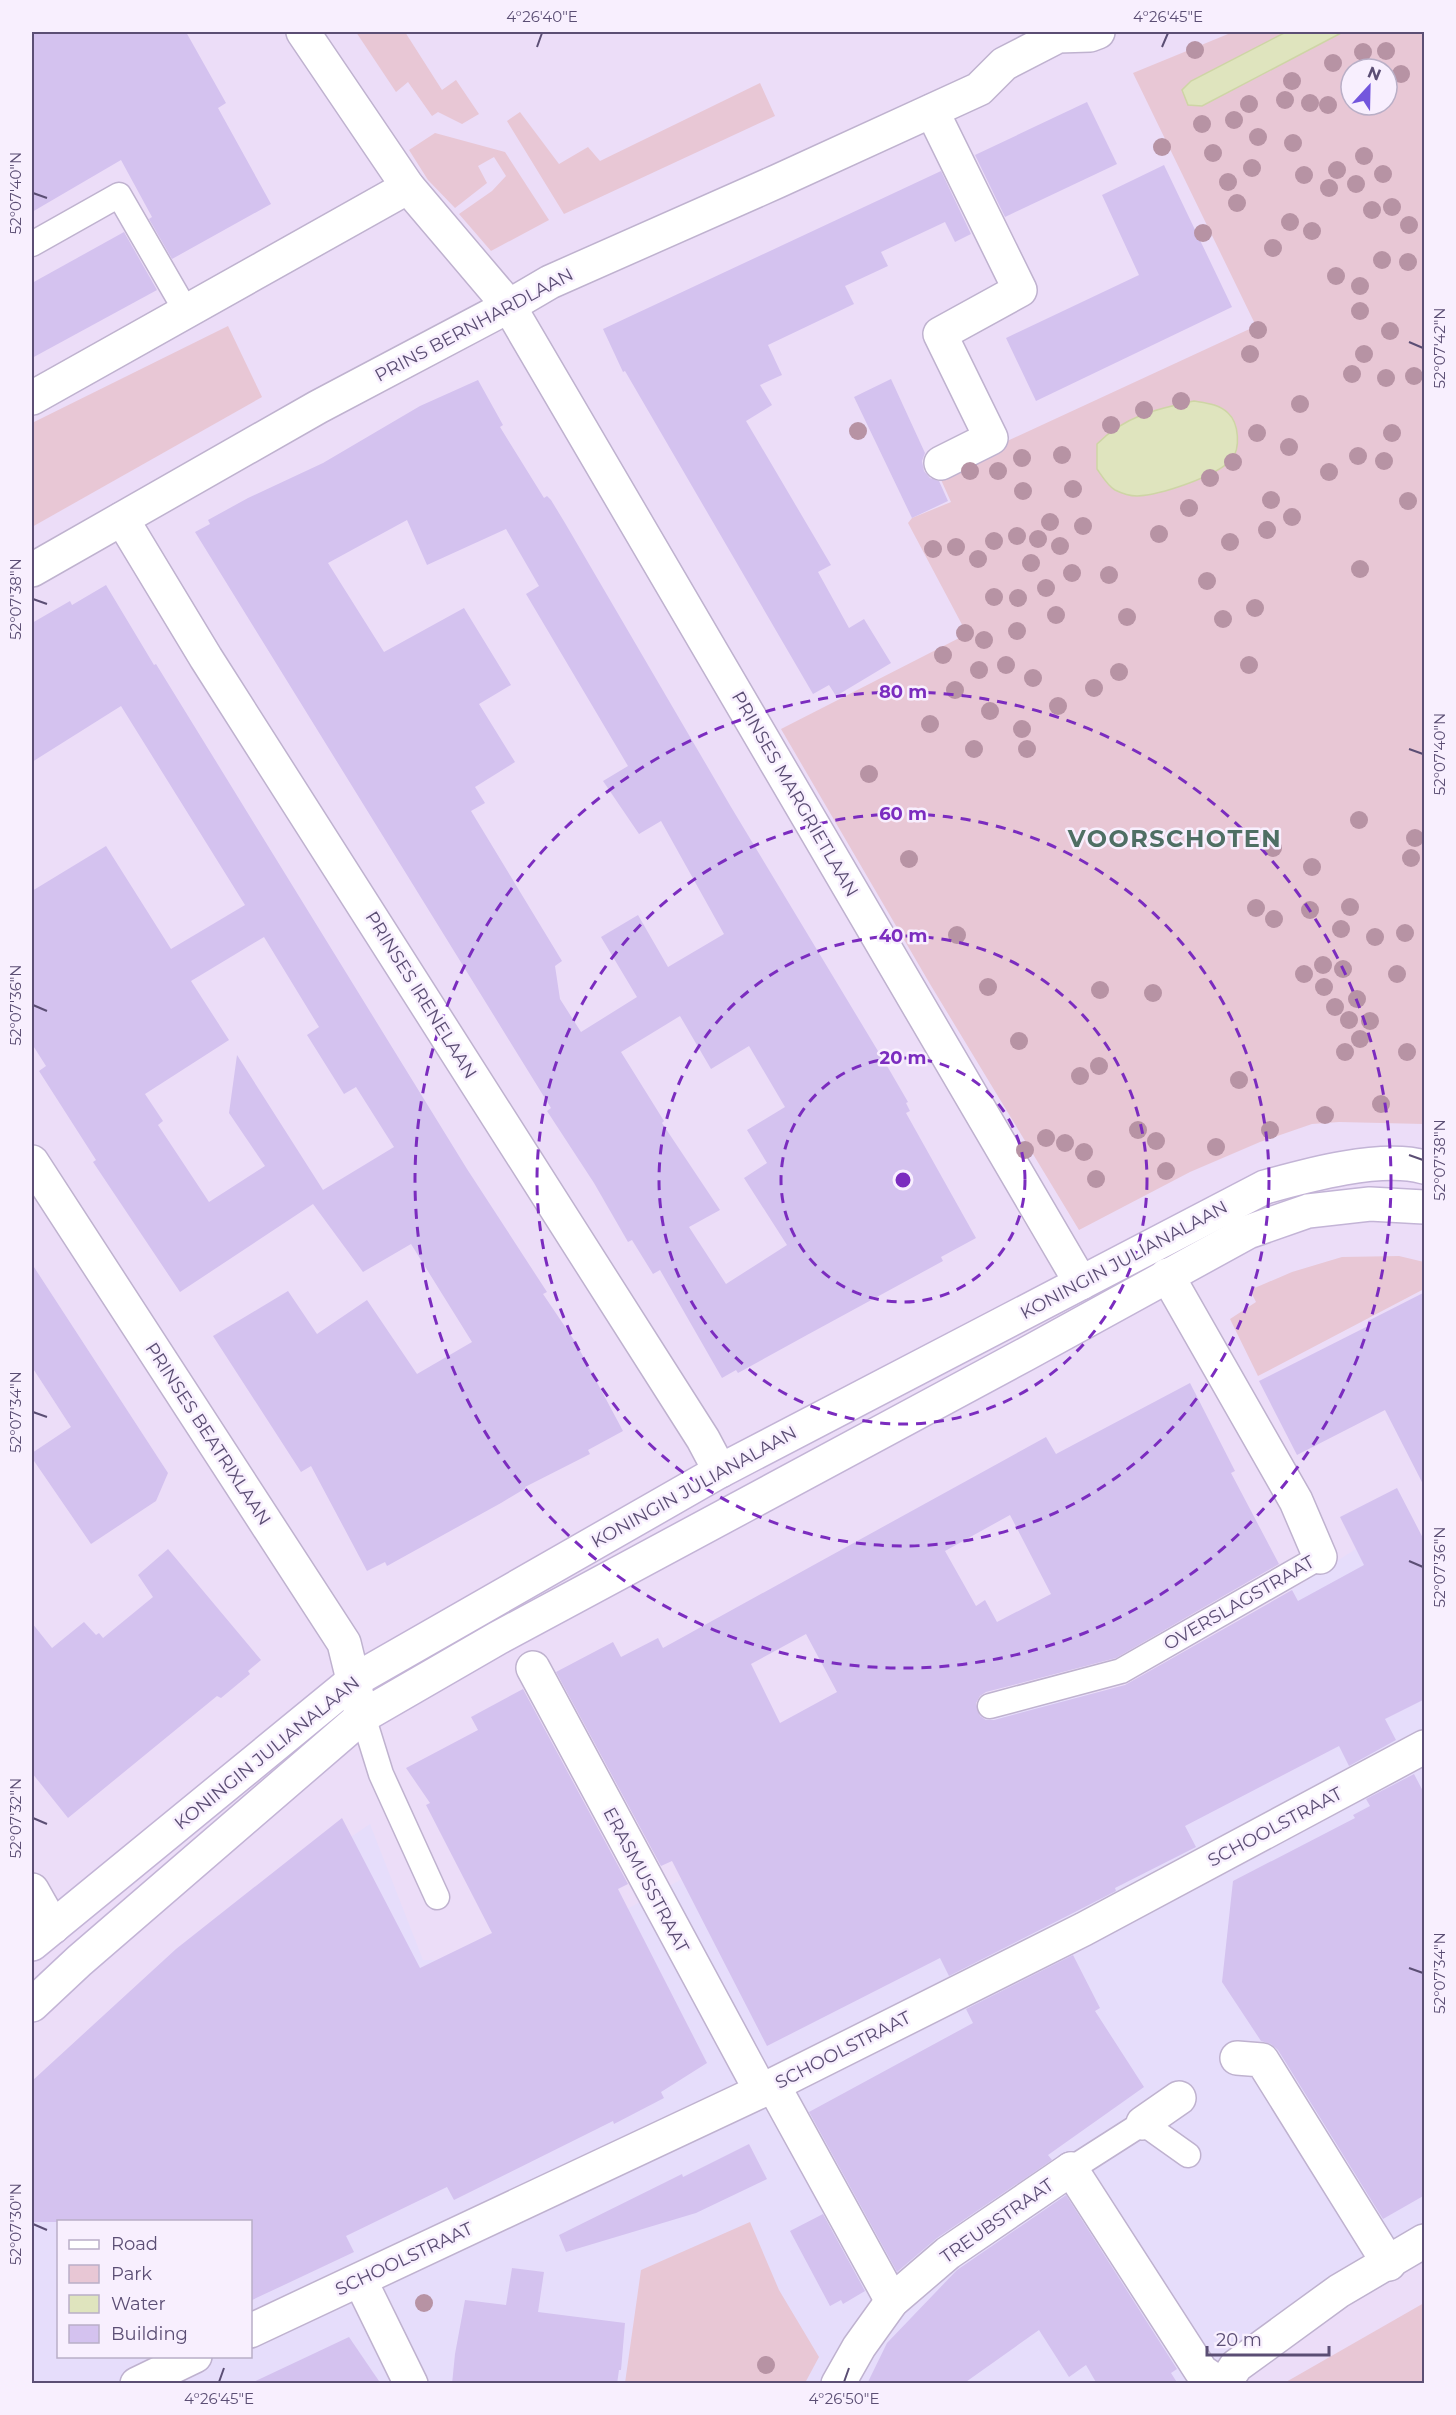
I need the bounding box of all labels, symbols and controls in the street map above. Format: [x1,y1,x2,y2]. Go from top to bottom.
text: 4°26'40"E [506,7,578,26]
text: 4°26'45"E [1133,7,1203,26]
north arrow [1339,57,1399,117]
text: N [1365,62,1384,85]
text: 52°07'40"N [6,152,25,234]
street label: PRINS BERNHARDLAAN [371,263,577,387]
text: 52°07'42"N [1430,308,1449,388]
text: 52°07'38"N [6,558,25,640]
text: 80 m [879,681,927,703]
street label: PRINSES MARGRIETLAAN [727,687,863,901]
text: 52°07'40"N [1430,713,1449,795]
text: 60 m [879,803,927,825]
district label: VOORSCHOTEN [1067,824,1282,853]
street label: PRINSES IRENELAAN [361,907,481,1083]
text: 40 m [879,925,927,947]
text: 52°07'36"N [6,965,25,1045]
text: 20 m [880,1047,926,1069]
text: 52°07'38"N [1430,1119,1449,1201]
centre of rings [893,1170,913,1190]
street label: KONINGIN JULIANALAAN [1017,1196,1231,1324]
street label: PRINSES BEATRIXLAAN [141,1338,275,1530]
text: 52°07'34"N [6,1371,25,1453]
street label: KONINGIN JULIANALAAN [587,1421,801,1553]
text: 52°07'36"N [1430,1527,1449,1607]
street label: OVERSLAGSTRAAT [1160,1551,1319,1655]
street label: KONINGIN JULIANALAAN [170,1672,364,1834]
text: 52°07'32"N [6,1778,25,1858]
street label: SCHOOLSTRAAT [1204,1782,1347,1872]
street label: ERASMUSSTRAAT [598,1804,694,1957]
text: 52°07'34"N [1430,1932,1449,2014]
street label: SCHOOLSTRAAT [772,2006,915,2094]
street label: TREUBSTRAAT [936,2173,1058,2268]
text: 52°07'30"N [6,2183,25,2265]
street label: SCHOOLSTRAAT [332,2217,477,2300]
legend [57,2220,252,2358]
text: Road [111,2233,158,2255]
text: Park [111,2263,152,2285]
text: Water [111,2293,166,2315]
scale bar [1207,2319,1328,2357]
text: Building [111,2323,188,2345]
text: 20 m [1216,2329,1262,2351]
text: 4°26'45"E [184,2389,254,2408]
text: 4°26'50"E [808,2389,880,2408]

